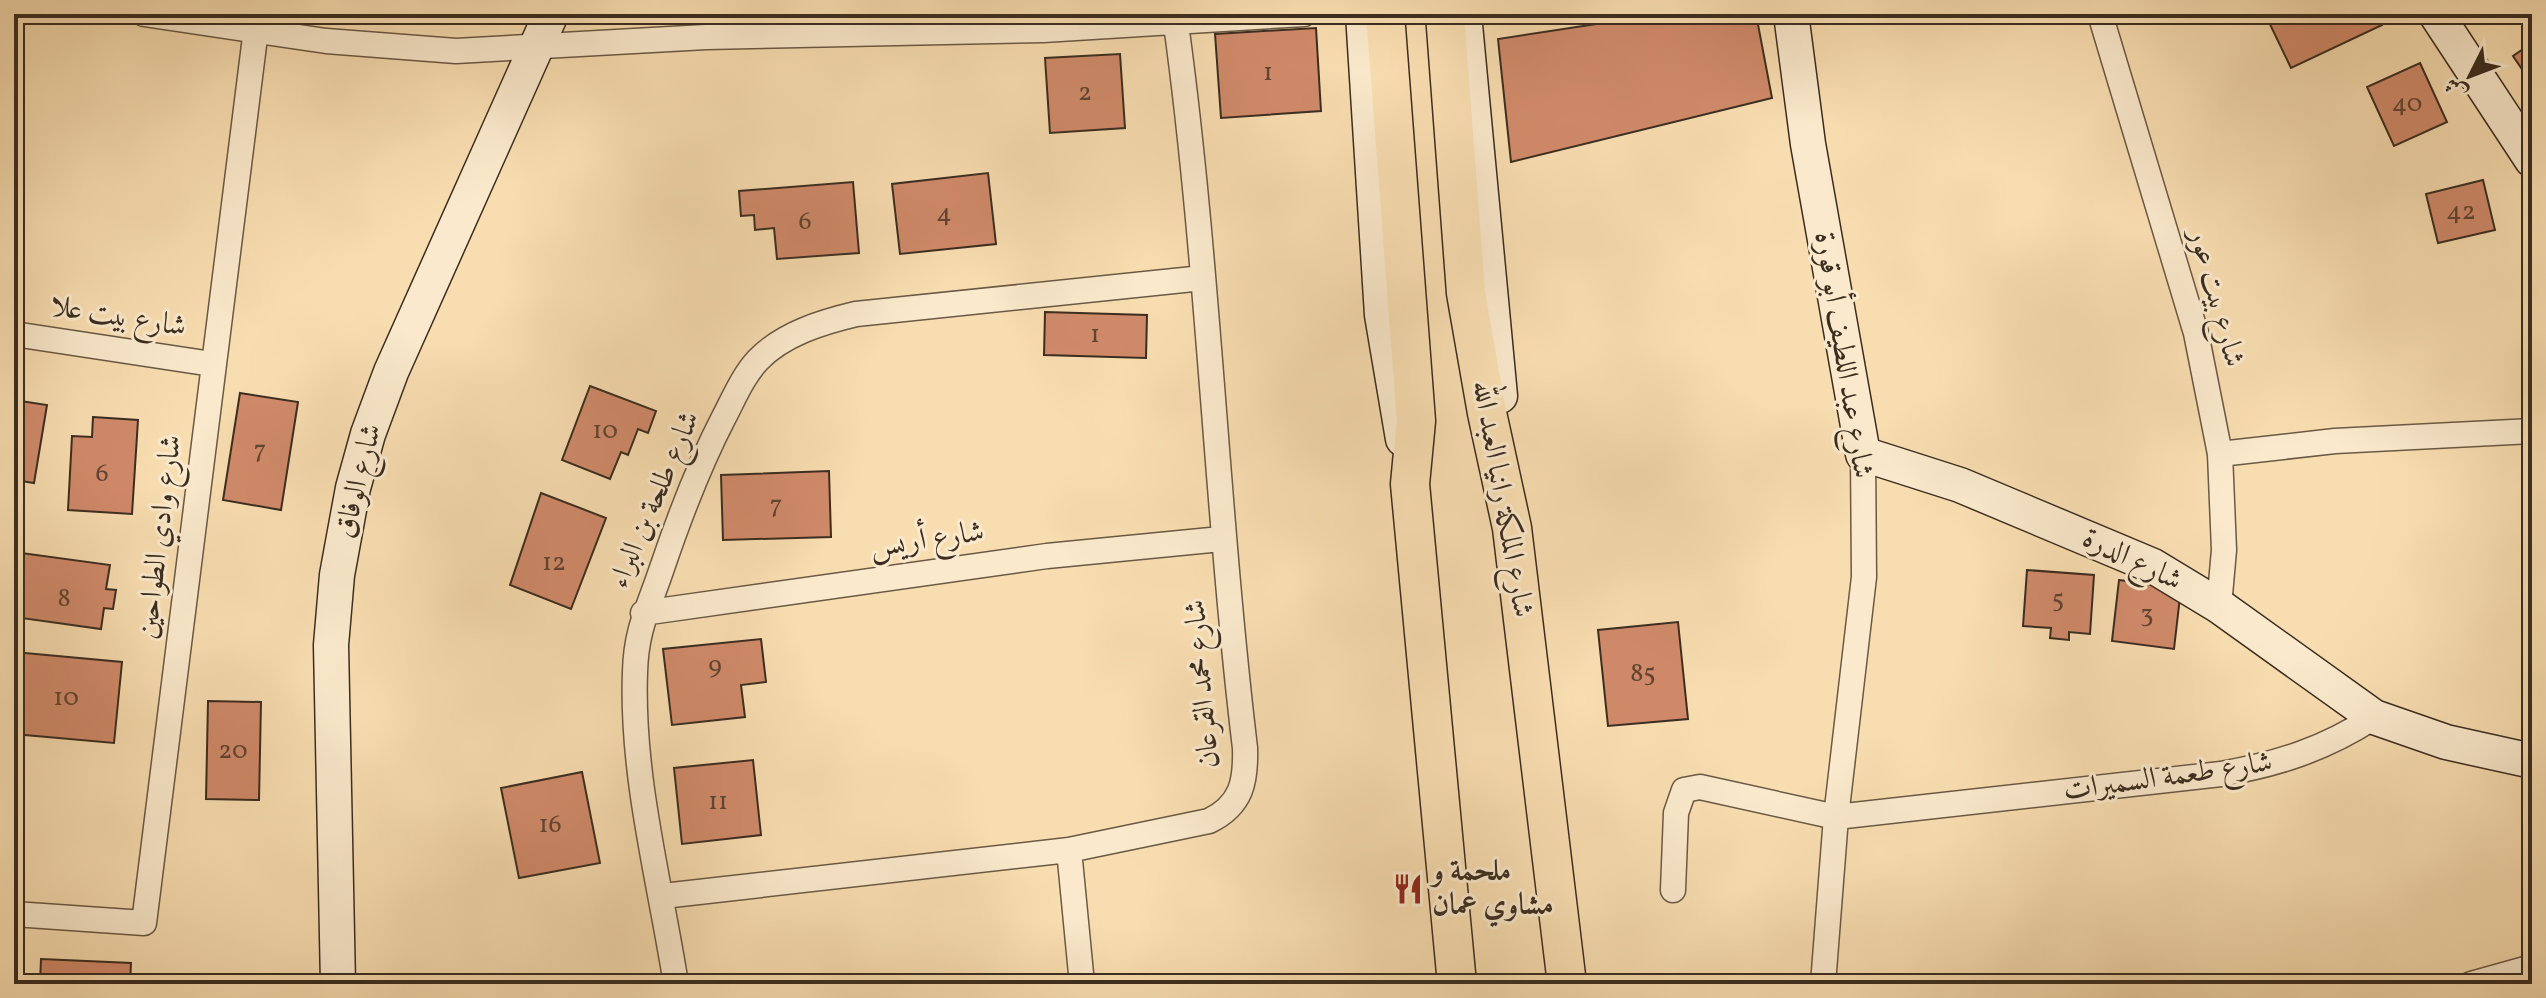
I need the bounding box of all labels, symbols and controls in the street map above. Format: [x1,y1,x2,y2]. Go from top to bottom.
north arrow [2430,36,2510,116]
house number: 1 [1263,55,1273,91]
text: ش [2438,69,2476,106]
house number: 2 [1078,75,1092,111]
house number: 40 [2392,86,2422,122]
house number: 42 [2446,194,2476,230]
house number: 4 [936,196,952,232]
house number: 6 [798,204,812,240]
street label: شارع بيت عور [2175,221,2255,372]
street label: شارع عبد اللطيف أبو قورة [1801,228,1885,482]
street label: شارع بيت علا [47,286,189,350]
house number: 1 [1090,317,1100,353]
street label: شارع الملكة رانيا العبد الله [1459,376,1547,621]
street label: شارع طلحة بن البراء [599,405,713,596]
house number: 10 [592,413,618,449]
street label: شارع الوفاق [325,419,395,543]
street label: شارع وادي الطواحين [127,433,195,642]
house number: 7 [254,433,266,469]
house number: 6 [95,456,109,492]
house number: 7 [770,488,782,524]
street label: شارع أريس [867,509,987,571]
street label: شارع الدرة [2074,518,2189,604]
house number: 12 [542,545,566,581]
house number: 8 [57,581,71,617]
house number: 5 [2052,582,2064,618]
house number: 3 [2140,597,2154,633]
street label: شارع محمد القرعان [1175,598,1233,770]
house number: 9 [708,648,722,684]
house number: 85 [1630,656,1656,692]
house number: 10 [53,680,79,716]
house number: 20 [218,733,248,769]
street label: شارع طعمة السميرات [2061,742,2276,814]
house number: 11 [708,784,728,820]
house number: 16 [538,807,562,843]
place label: ملحمة و مشاوي عمان [1429,851,1554,927]
restaurant icon: ملحمة و مشاوي عمان [1391,872,1425,906]

